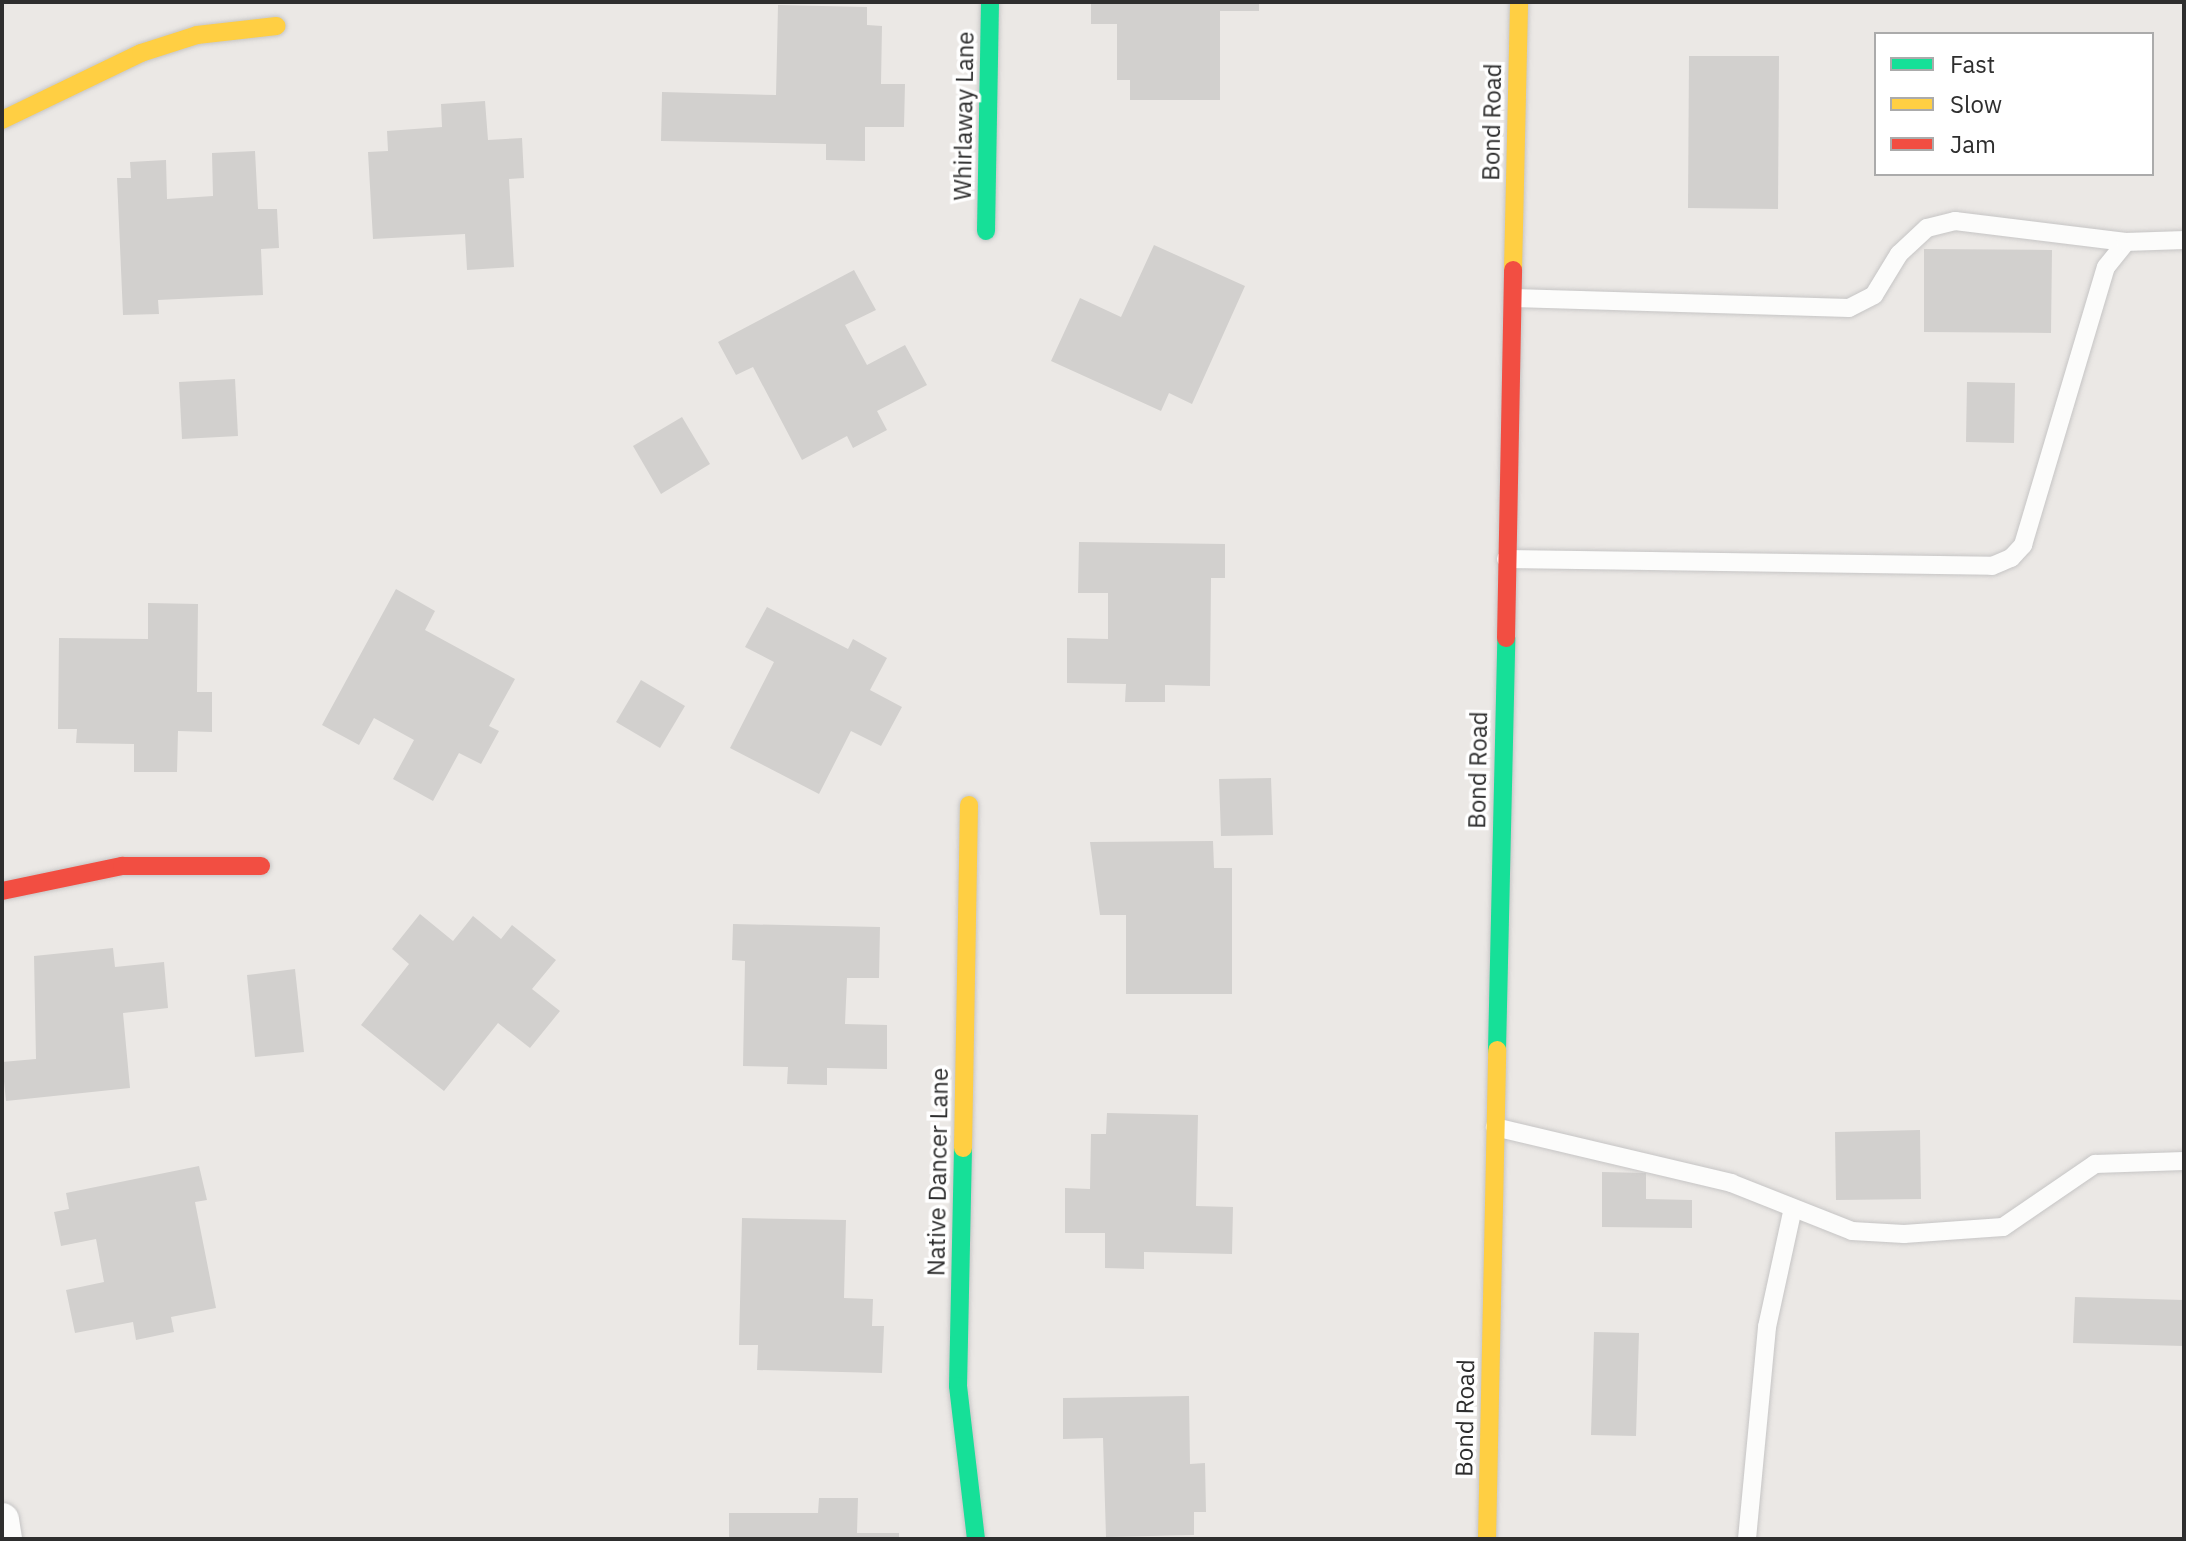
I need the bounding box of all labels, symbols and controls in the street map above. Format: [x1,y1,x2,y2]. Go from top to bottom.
street label: Whirlaway Lane [948,31,980,201]
legend [1874,32,2154,176]
text: Fast [1950,48,1995,80]
street label: Bond Road [1477,63,1507,181]
text: Slow [1950,88,2002,120]
text: Jam [1950,128,1996,160]
street label: Bond Road [1463,711,1493,829]
street label: Native Dancer Lane [922,1068,954,1276]
street label: Bond Road [1450,1359,1480,1477]

